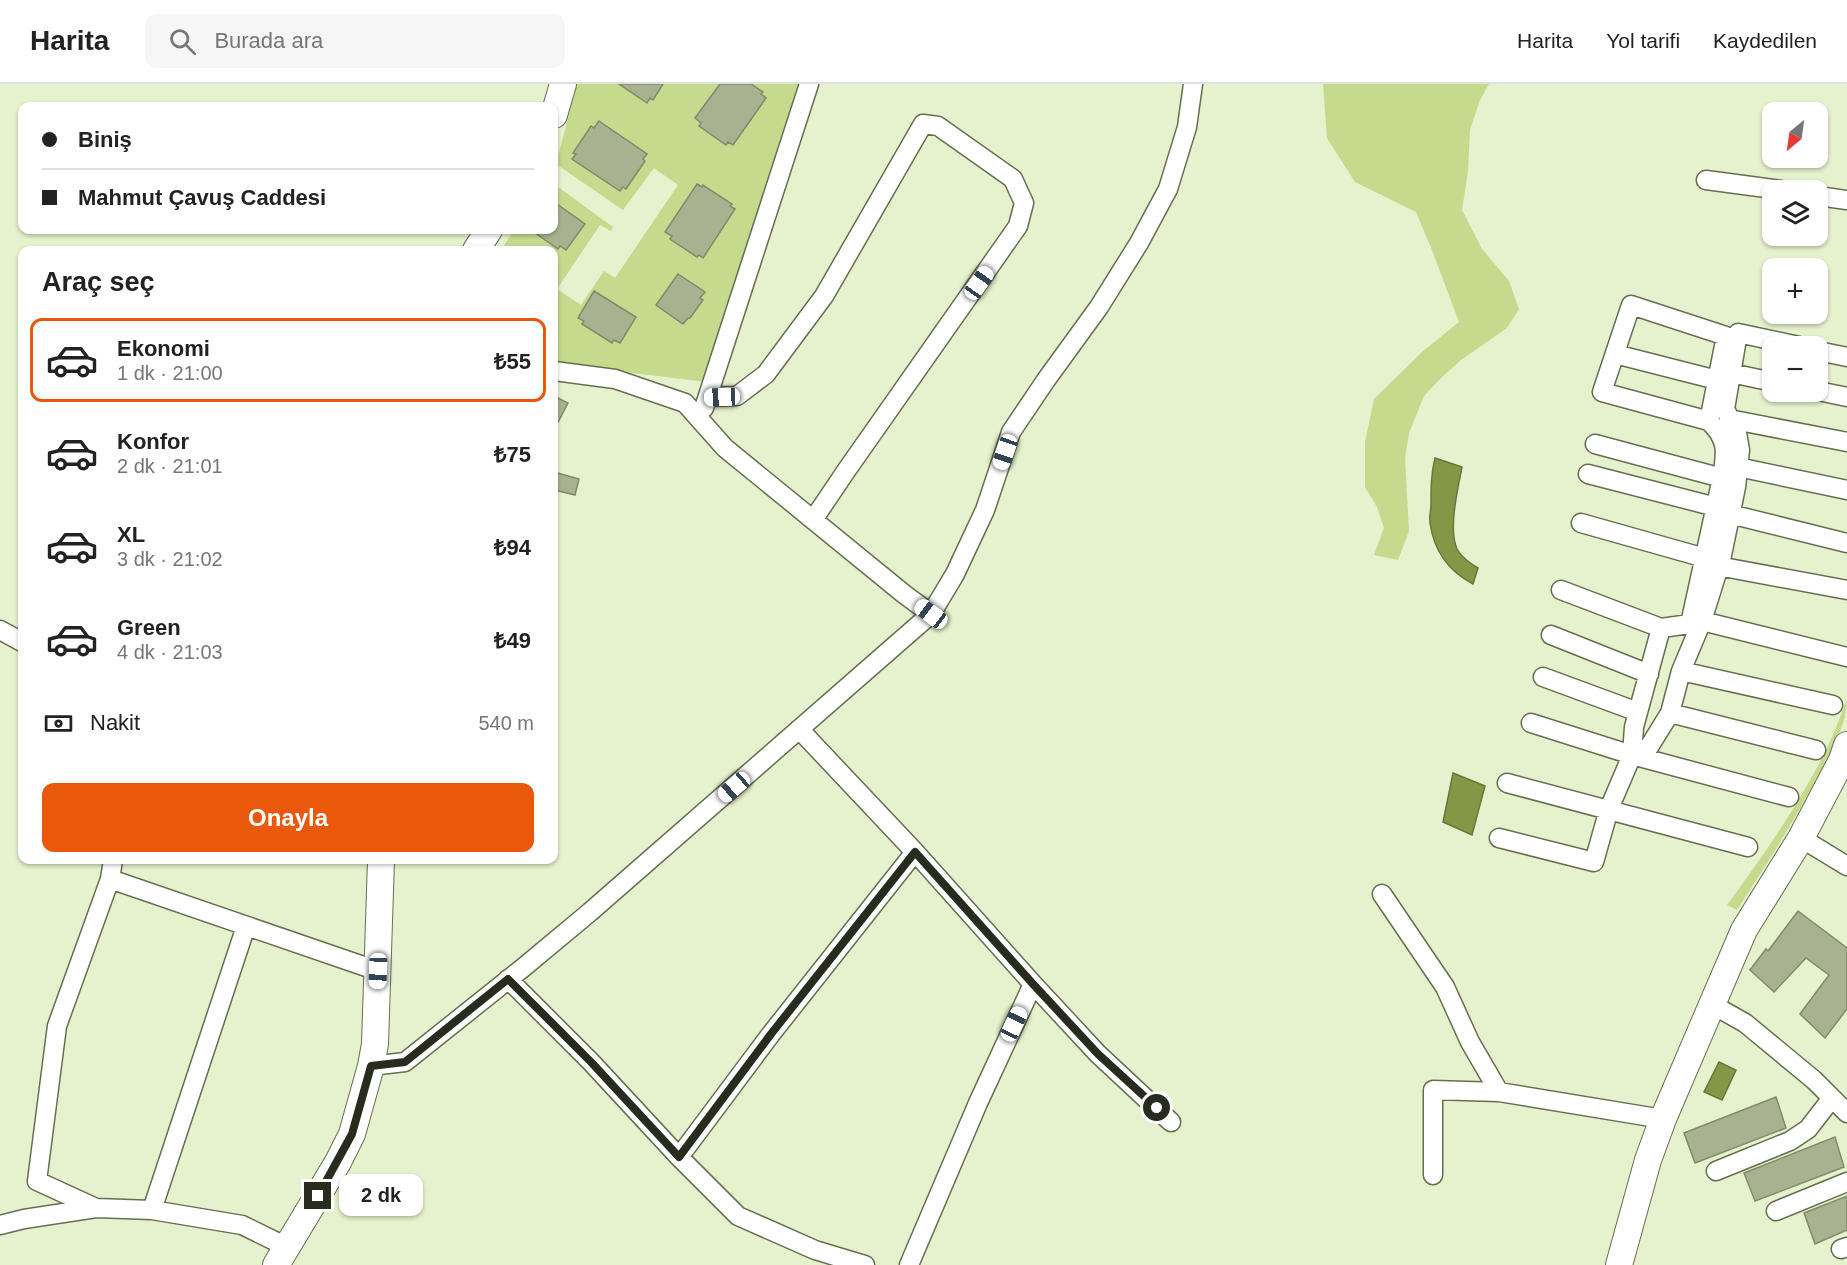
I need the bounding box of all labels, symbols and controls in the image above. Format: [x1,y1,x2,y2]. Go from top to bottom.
search box [145,14,565,68]
text: Harita [30,25,109,56]
icon: search [166,25,199,58]
text: Burada ara [214,28,323,53]
text: Harita [1517,29,1573,52]
text: Yol tarifi [1606,29,1680,52]
text: Kaydedilen [1713,29,1817,52]
north arrow [1762,102,1828,168]
map controls [1762,102,1828,402]
text: Biniş [78,127,132,152]
button: layers [1762,180,1828,246]
text: Mahmut Çavuş Caddesi [78,185,326,210]
button: + [1762,258,1828,324]
car [961,263,997,303]
text: Araç seç [42,267,155,297]
icon: car [45,333,99,387]
text: Ekonomi [117,336,210,361]
button: − [1762,336,1828,402]
text: ₺55 [494,349,531,374]
text: 1 dk · 21:00 [117,362,223,384]
car [704,387,740,407]
icon: car [45,426,99,480]
text: Konfor [117,429,189,454]
car [991,432,1019,472]
text: ₺75 [494,442,531,467]
text: 2 dk · 21:01 [117,455,223,477]
icon: car [45,519,99,573]
text: XL [117,522,145,547]
text: ₺94 [494,535,531,560]
text: 3 dk · 21:02 [117,548,223,570]
car [911,596,951,632]
icon: car [45,612,99,666]
text: Green [117,615,181,640]
text: ₺49 [494,628,531,653]
text: 4 dk · 21:03 [117,641,223,663]
icon: cash [42,707,75,740]
text: Nakit [90,710,140,735]
text: 540 m [478,712,534,734]
car [715,768,753,806]
button: Onayla [42,783,534,852]
car [368,953,388,989]
car [998,1004,1030,1044]
route start [1143,1094,1170,1121]
callout: 2 dk [339,1175,423,1217]
route end [304,1182,331,1209]
text: 2 dk [361,1184,401,1206]

